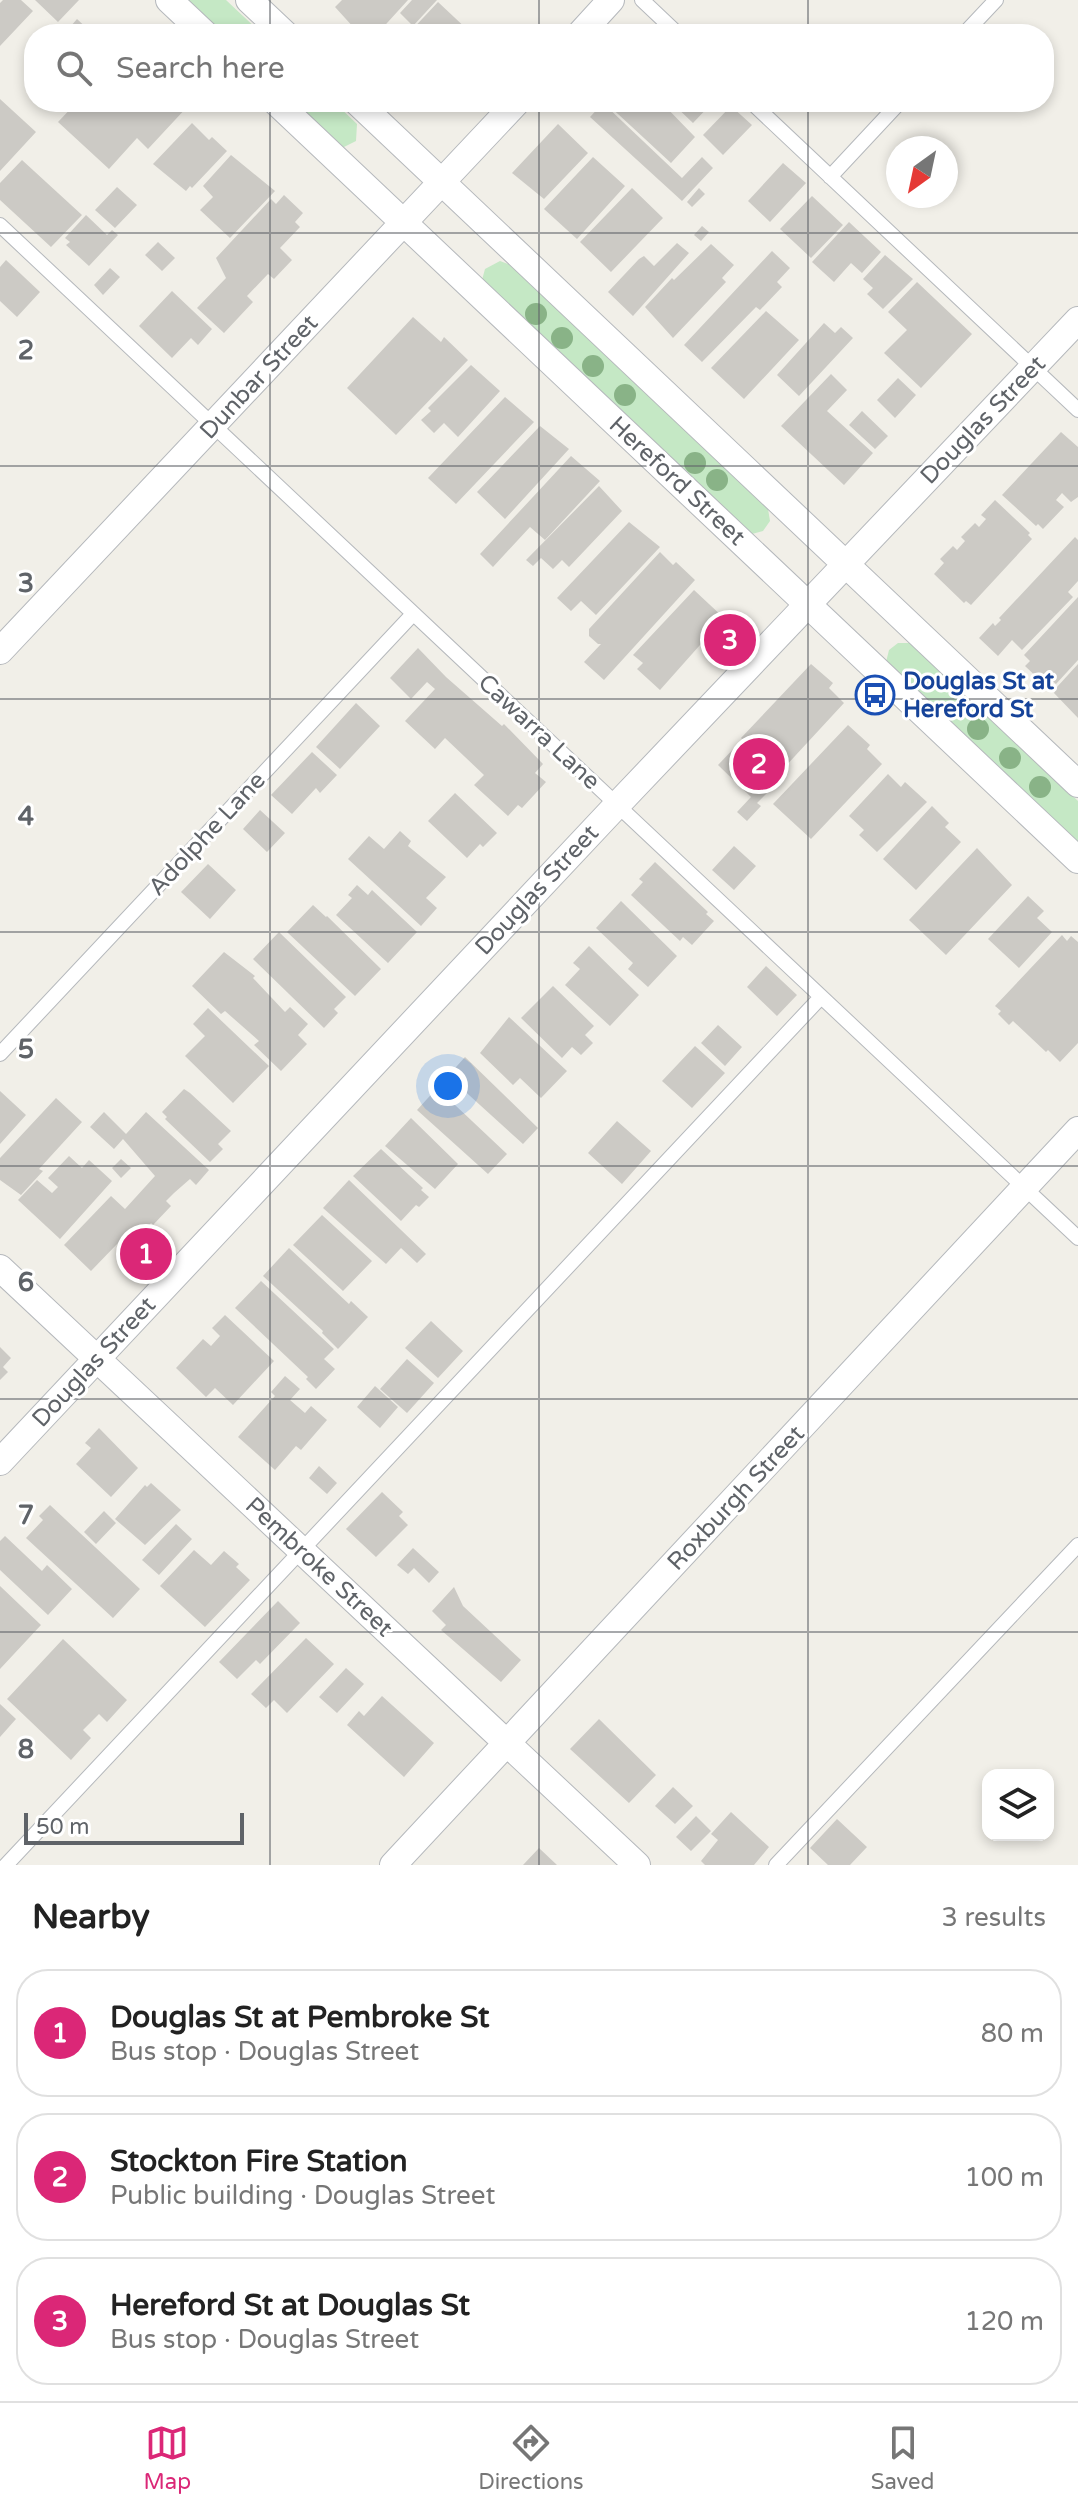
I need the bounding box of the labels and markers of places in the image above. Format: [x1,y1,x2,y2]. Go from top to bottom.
pin: 3 [704,610,756,670]
place label: Douglas St at Hereford St [903,667,1055,724]
bus stop icon: Douglas St at Hereford St [854,674,896,716]
pin: 2 [733,734,785,794]
pin: 1 [120,1224,172,1284]

